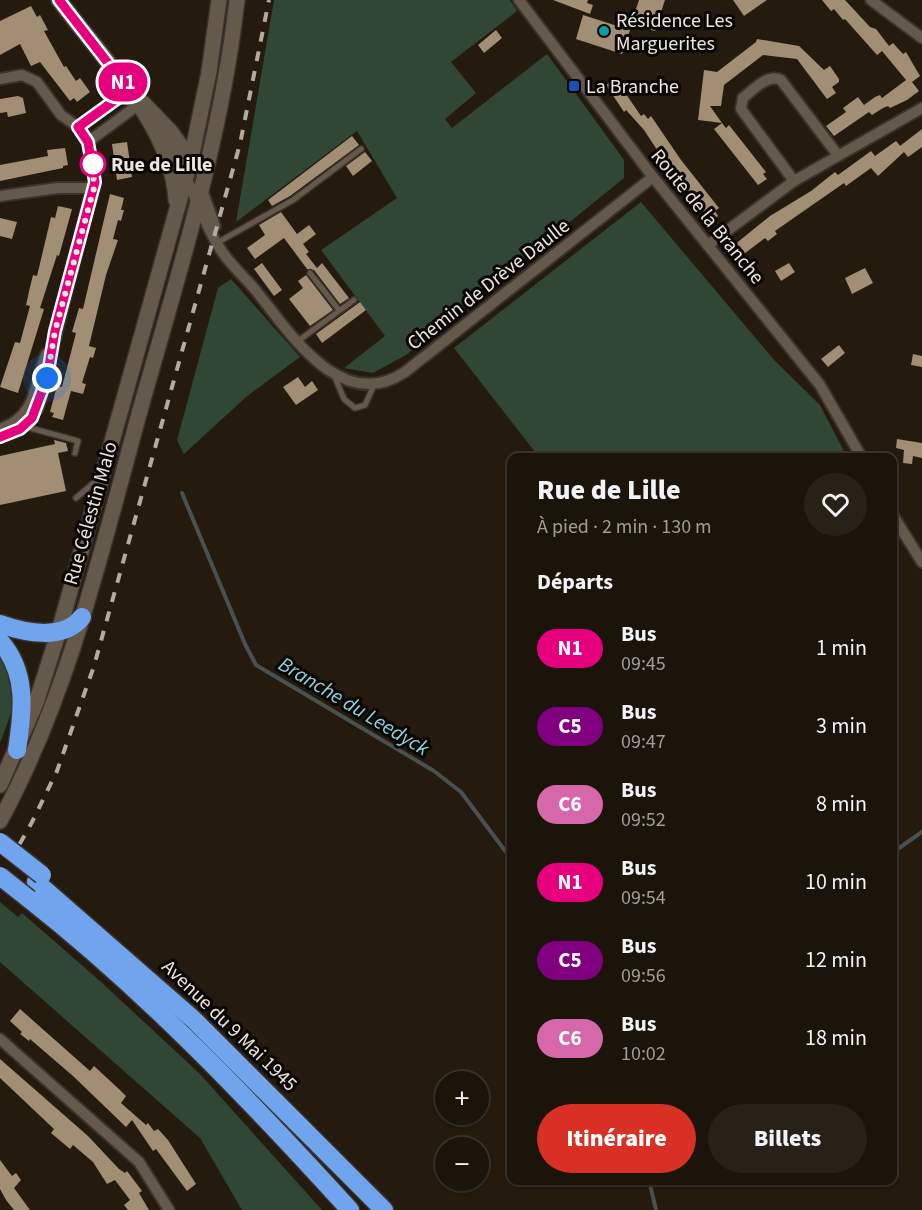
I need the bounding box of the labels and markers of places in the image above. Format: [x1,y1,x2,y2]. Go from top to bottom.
place label: Résidence Les Marguerites [616,7,733,58]
marker: Résidence Les Marguerites [597,24,611,38]
place label: La Branche [586,73,679,101]
marker: La Branche [567,79,581,93]
marker: Rue de Lille [80,151,106,177]
place label: Rue de Lille [111,151,212,179]

